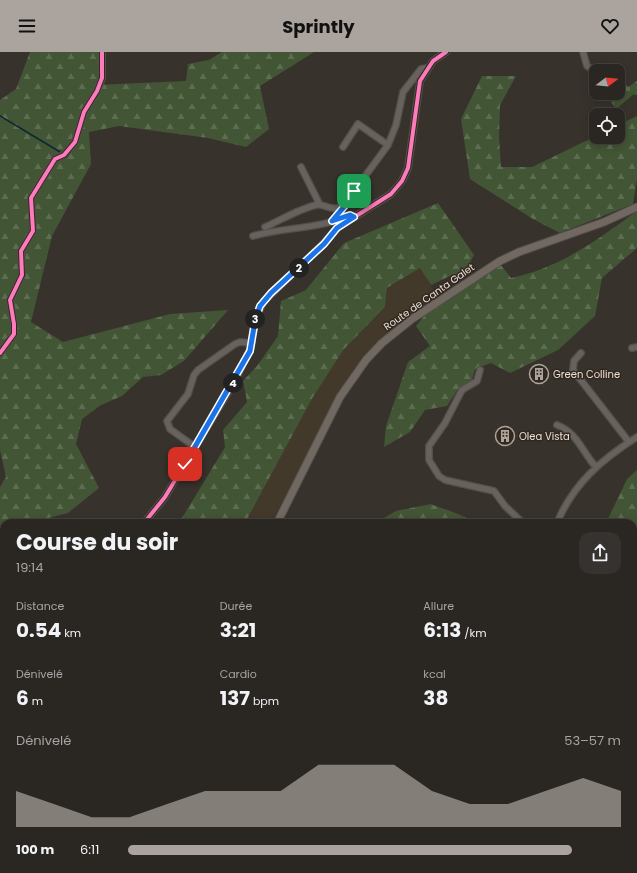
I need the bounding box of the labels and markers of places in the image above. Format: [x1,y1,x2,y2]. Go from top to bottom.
pin [337,174,371,208]
pin: 2 [289,258,309,278]
pin: 3 [245,309,265,329]
building icon: Green Colline [528,363,550,385]
place label: Green Colline [553,367,620,382]
pin: 4 [223,373,243,393]
building icon: Olea Vista [494,425,516,447]
place label: Olea Vista [519,429,570,444]
pin [168,447,202,481]

